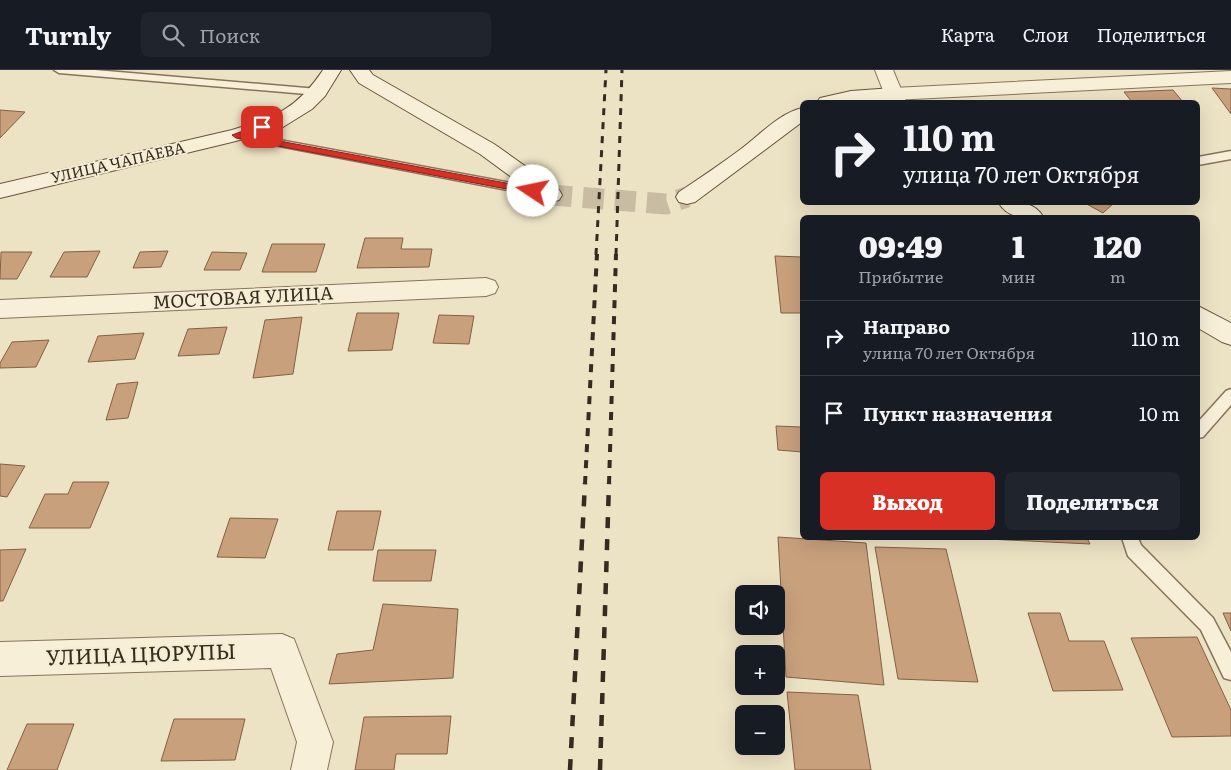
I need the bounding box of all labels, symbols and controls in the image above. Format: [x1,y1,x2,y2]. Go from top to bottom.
search box [141,12,491,57]
text: Turnly [25,17,111,52]
icon: search [159,21,187,49]
text: Поиск [199,21,260,49]
text: Карта [941,21,995,48]
text: Слои [1023,21,1069,48]
text: Поделиться [1097,21,1206,48]
pin [241,106,283,148]
text: 110 m [903,110,995,162]
icon: arrive [248,113,276,141]
icon: right [820,120,885,185]
street label: УЛИЦА ЧАПАЕВА [48,135,187,188]
text: улица 70 лет Октября [903,157,1140,190]
position arrow [506,164,558,216]
text: 09:49 [859,223,943,267]
text: 1 [1012,223,1025,267]
text: 120 [1094,223,1142,267]
text: Прибытие [858,264,943,288]
text: мин [1001,264,1035,288]
text: m [1110,264,1125,288]
street label: МОСТОВАЯ УЛИЦА [152,278,334,315]
text: Направо [863,312,950,340]
icon: right [820,324,848,352]
text: 110 m [1131,324,1180,352]
text: улица 70 лет Октября [863,340,1035,364]
icon: arrive [820,399,848,427]
text: Пункт назначения [863,399,1052,427]
text: 10 m [1139,399,1180,427]
button: Выход [820,472,995,530]
button: Поделиться [1005,472,1180,530]
map controls [735,585,785,755]
button: sound [735,585,785,635]
street label: УЛИЦА ЦЮРУПЫ [45,634,237,671]
button: + [735,645,785,695]
button: − [735,705,785,755]

